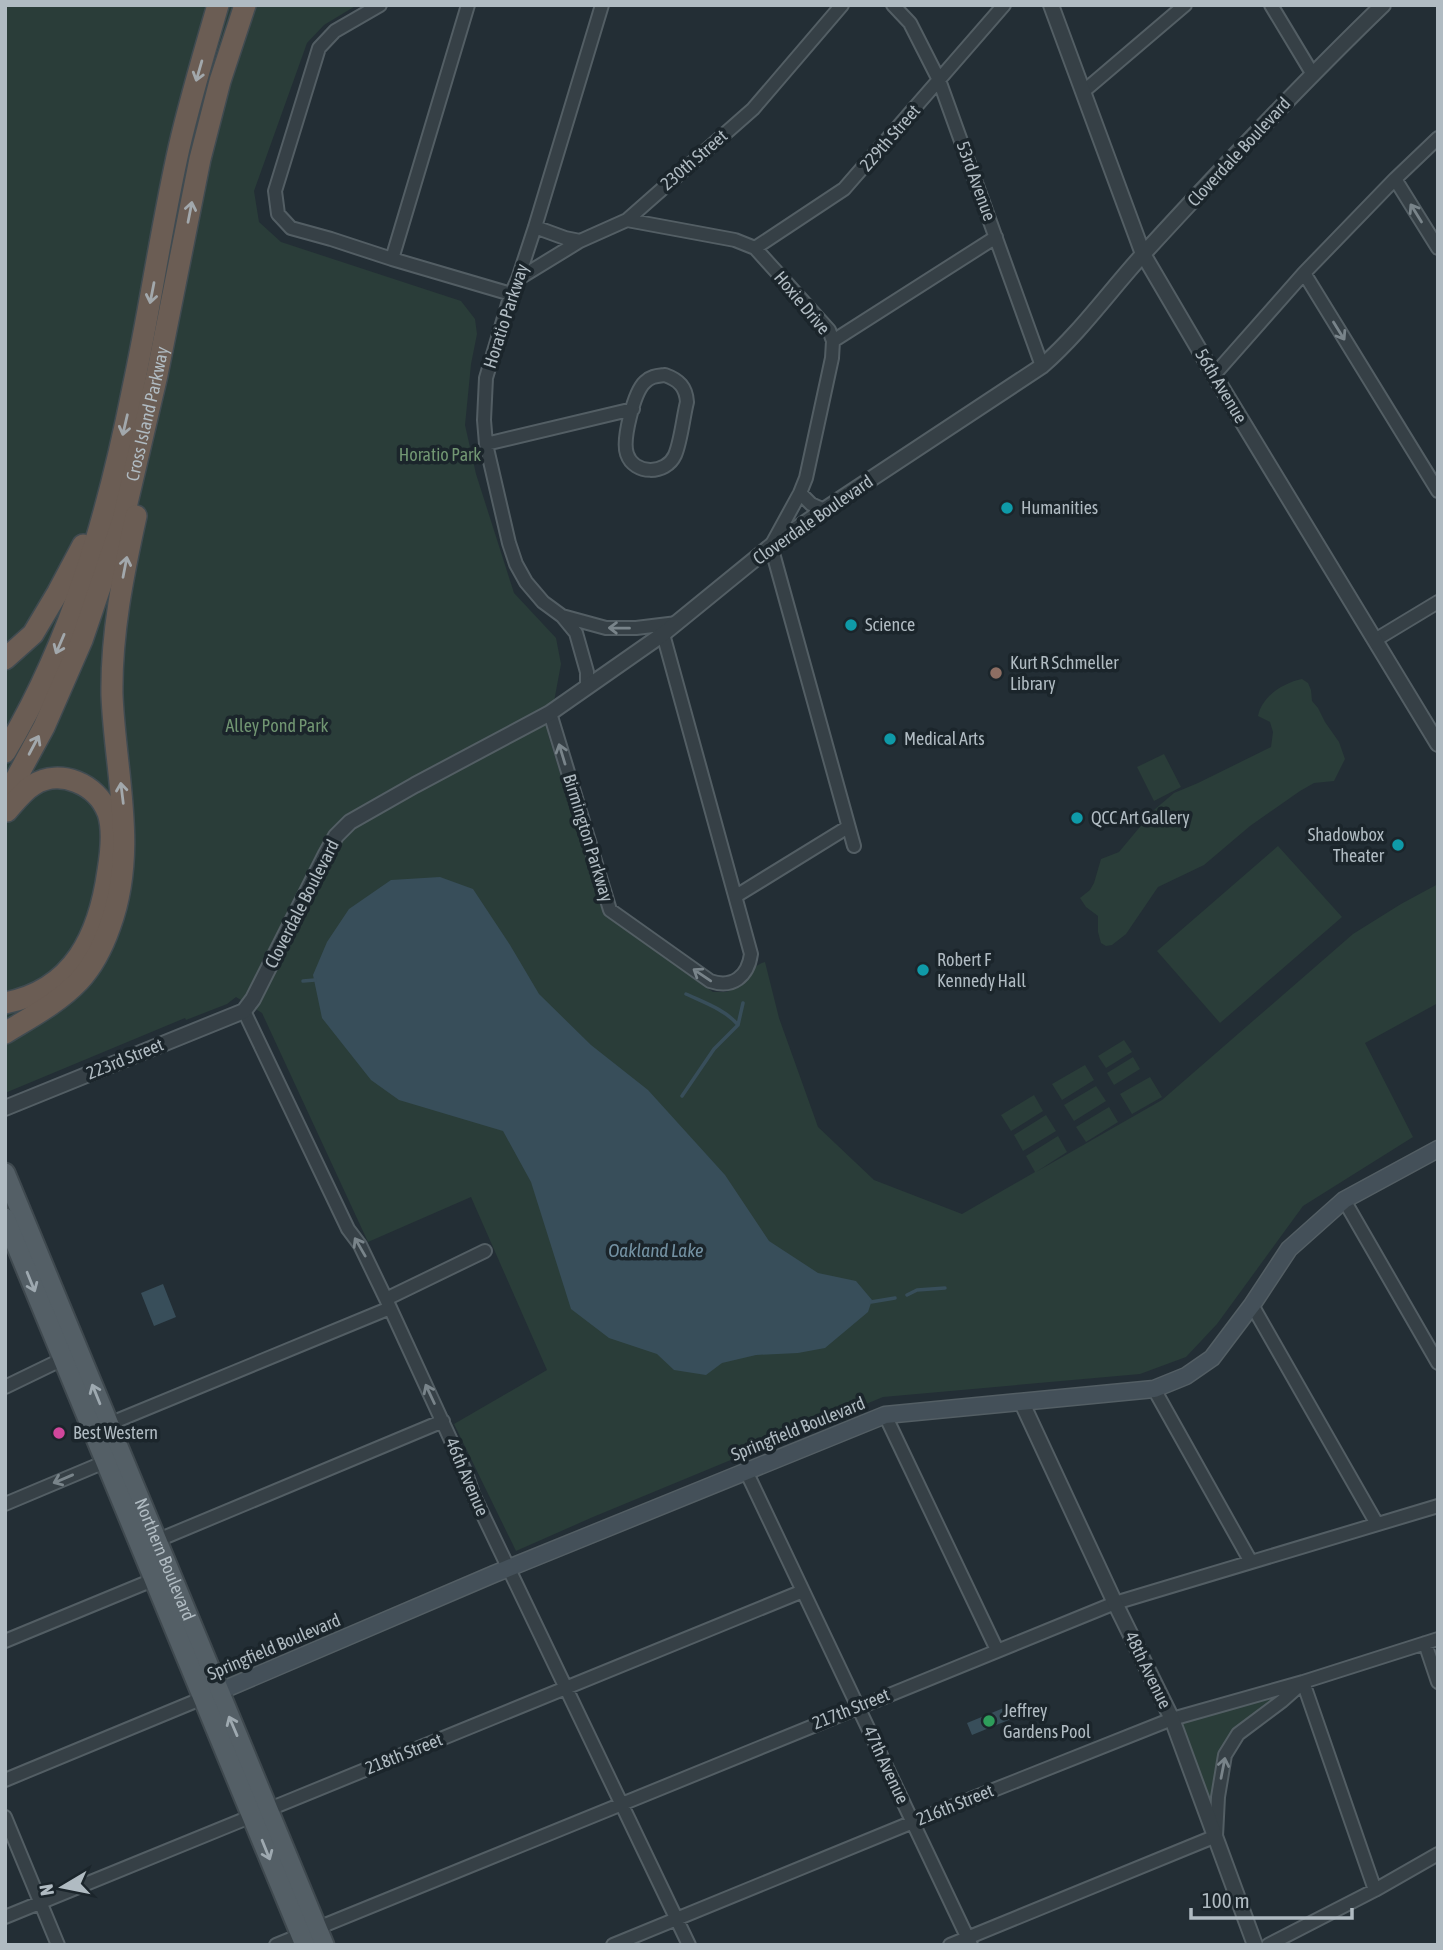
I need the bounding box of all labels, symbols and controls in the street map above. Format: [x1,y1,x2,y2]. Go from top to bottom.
one-way arrow [191,59,204,81]
street label: Cloverdale Boulevard [1183,93,1295,211]
street label: 229th Street [855,100,924,175]
street label: 230th Street [656,125,731,194]
street label: 53rd Avenue [952,138,1001,223]
one-way arrow [183,201,197,224]
one-way arrow [1409,204,1423,224]
street label: Horatio Parkway [479,261,532,371]
street label: Hoxie Drive [770,267,835,338]
one-way arrow [144,281,158,304]
one-way arrow [1333,320,1347,340]
street label: Cross Island Parkway [121,345,172,483]
street label: 56th Avenue [1191,345,1252,427]
one-way arrow [118,413,131,436]
park label: Horatio Park [399,444,481,465]
street label: Cloverdale Boulevard [749,470,877,569]
place label: Humanities [1021,497,1098,518]
marker: Humanities [999,500,1015,516]
one-way arrow [119,556,133,579]
place label: Science [865,614,915,635]
marker: Science [843,617,859,633]
one-way arrow [608,621,631,635]
one-way arrow [53,633,66,654]
place label: Kurt R Schmeller Library [1010,652,1119,694]
marker: Kurt R Schmeller Library [988,665,1004,681]
park label: Alley Pond Park [226,715,329,736]
place label: Medical Arts [904,728,985,749]
marker: Medical Arts [882,731,898,747]
one-way arrow [27,736,41,756]
one-way arrow [555,743,568,765]
street label: Birmington Parkway [559,771,618,904]
one-way arrow [115,782,128,805]
place label: QCC Art Gallery [1091,807,1190,828]
marker: QCC Art Gallery [1069,810,1085,826]
place label: Shadowbox Theater [1308,824,1385,866]
street label: Cloverdale Boulevard [260,836,343,972]
marker: Shadowbox Theater [1390,837,1406,853]
place label: Robert F Kennedy Hall [937,949,1026,991]
marker: Robert F Kennedy Hall [915,962,931,978]
one-way arrow [693,968,713,982]
street label: 223rd Street [83,1034,166,1083]
one-way arrow [353,1238,367,1258]
water label: Oakland Lake [608,1239,704,1261]
one-way arrow [26,1270,39,1292]
one-way arrow [89,1383,102,1405]
one-way arrow [423,1384,437,1405]
street label: Springfield Boulevard [728,1392,868,1465]
place label: Best Western [73,1422,158,1443]
marker: Best Western [51,1425,67,1441]
street label: 46th Avenue [442,1434,493,1519]
one-way arrow [53,1474,75,1487]
street label: Northern Boulevard [130,1495,200,1624]
street label: Springfield Boulevard [204,1609,344,1684]
street label: 48th Avenue [1121,1628,1176,1712]
street label: 217th Street [809,1684,892,1733]
place label: Jeffrey Gardens Pool [1003,1700,1091,1742]
marker: Jeffrey Gardens Pool [981,1713,997,1729]
one-way arrow [226,1716,239,1737]
street label: 47th Avenue [859,1723,914,1807]
street label: 218th Street [362,1729,445,1778]
one-way arrow [1217,1757,1230,1780]
street label: 216th Street [913,1780,996,1829]
one-way arrow [260,1839,273,1861]
north arrow [28,1852,98,1922]
scale bar [1191,1876,1352,1920]
text: N [34,1883,58,1897]
text: 100 m [1202,1888,1250,1912]

